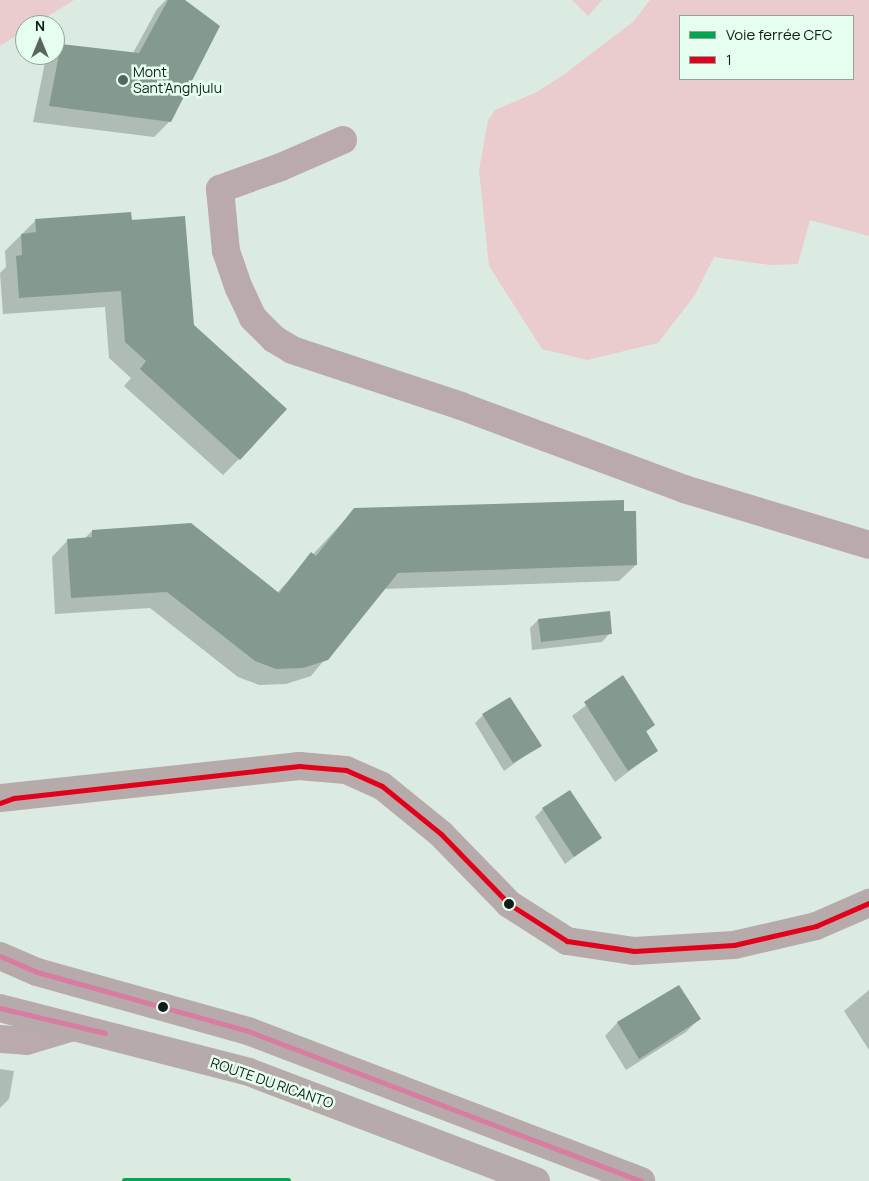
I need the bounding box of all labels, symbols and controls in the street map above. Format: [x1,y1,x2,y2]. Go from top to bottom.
north arrow [15,15,65,65]
legend [679,15,854,80]
text: N [35,16,45,35]
text: Voie ferrée CFC [726,24,832,45]
text: 1 [726,49,732,70]
place label: Mont Sant’Anghjulu [133,64,222,96]
marker: Mont Sant’Anghjulu [117,74,129,86]
unlabelled marker [504,899,514,909]
unlabelled marker [158,1002,168,1012]
street label: ROUTE DU RICANTO [208,1054,336,1112]

